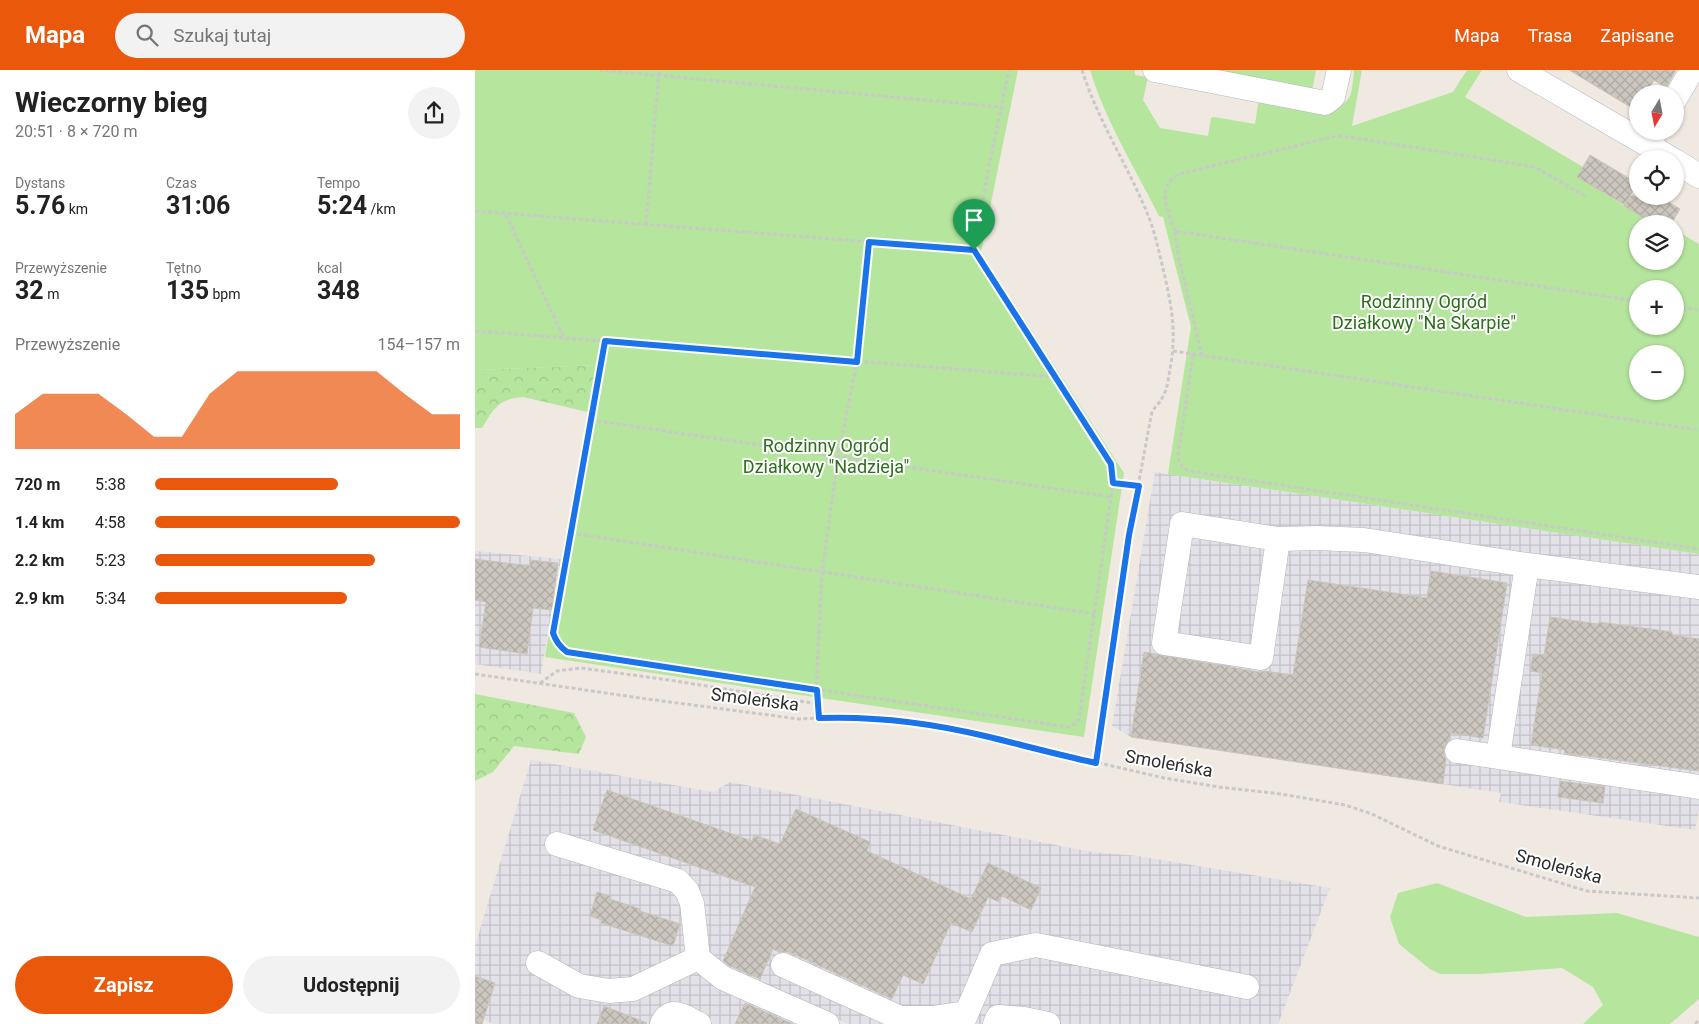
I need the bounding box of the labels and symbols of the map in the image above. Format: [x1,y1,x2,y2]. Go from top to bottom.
north arrow [1629,85,1684,140]
pin [953,199,995,250]
park label: Rodzinny Ogród Działkowy "Na Skarpie" [1332,291,1516,333]
park label: Rodzinny Ogród Działkowy "Nadzieja" [743,435,909,477]
street label: Smoleńska [710,683,800,715]
street label: Smoleńska [1123,745,1215,781]
street label: Smoleńska [1513,844,1605,888]

